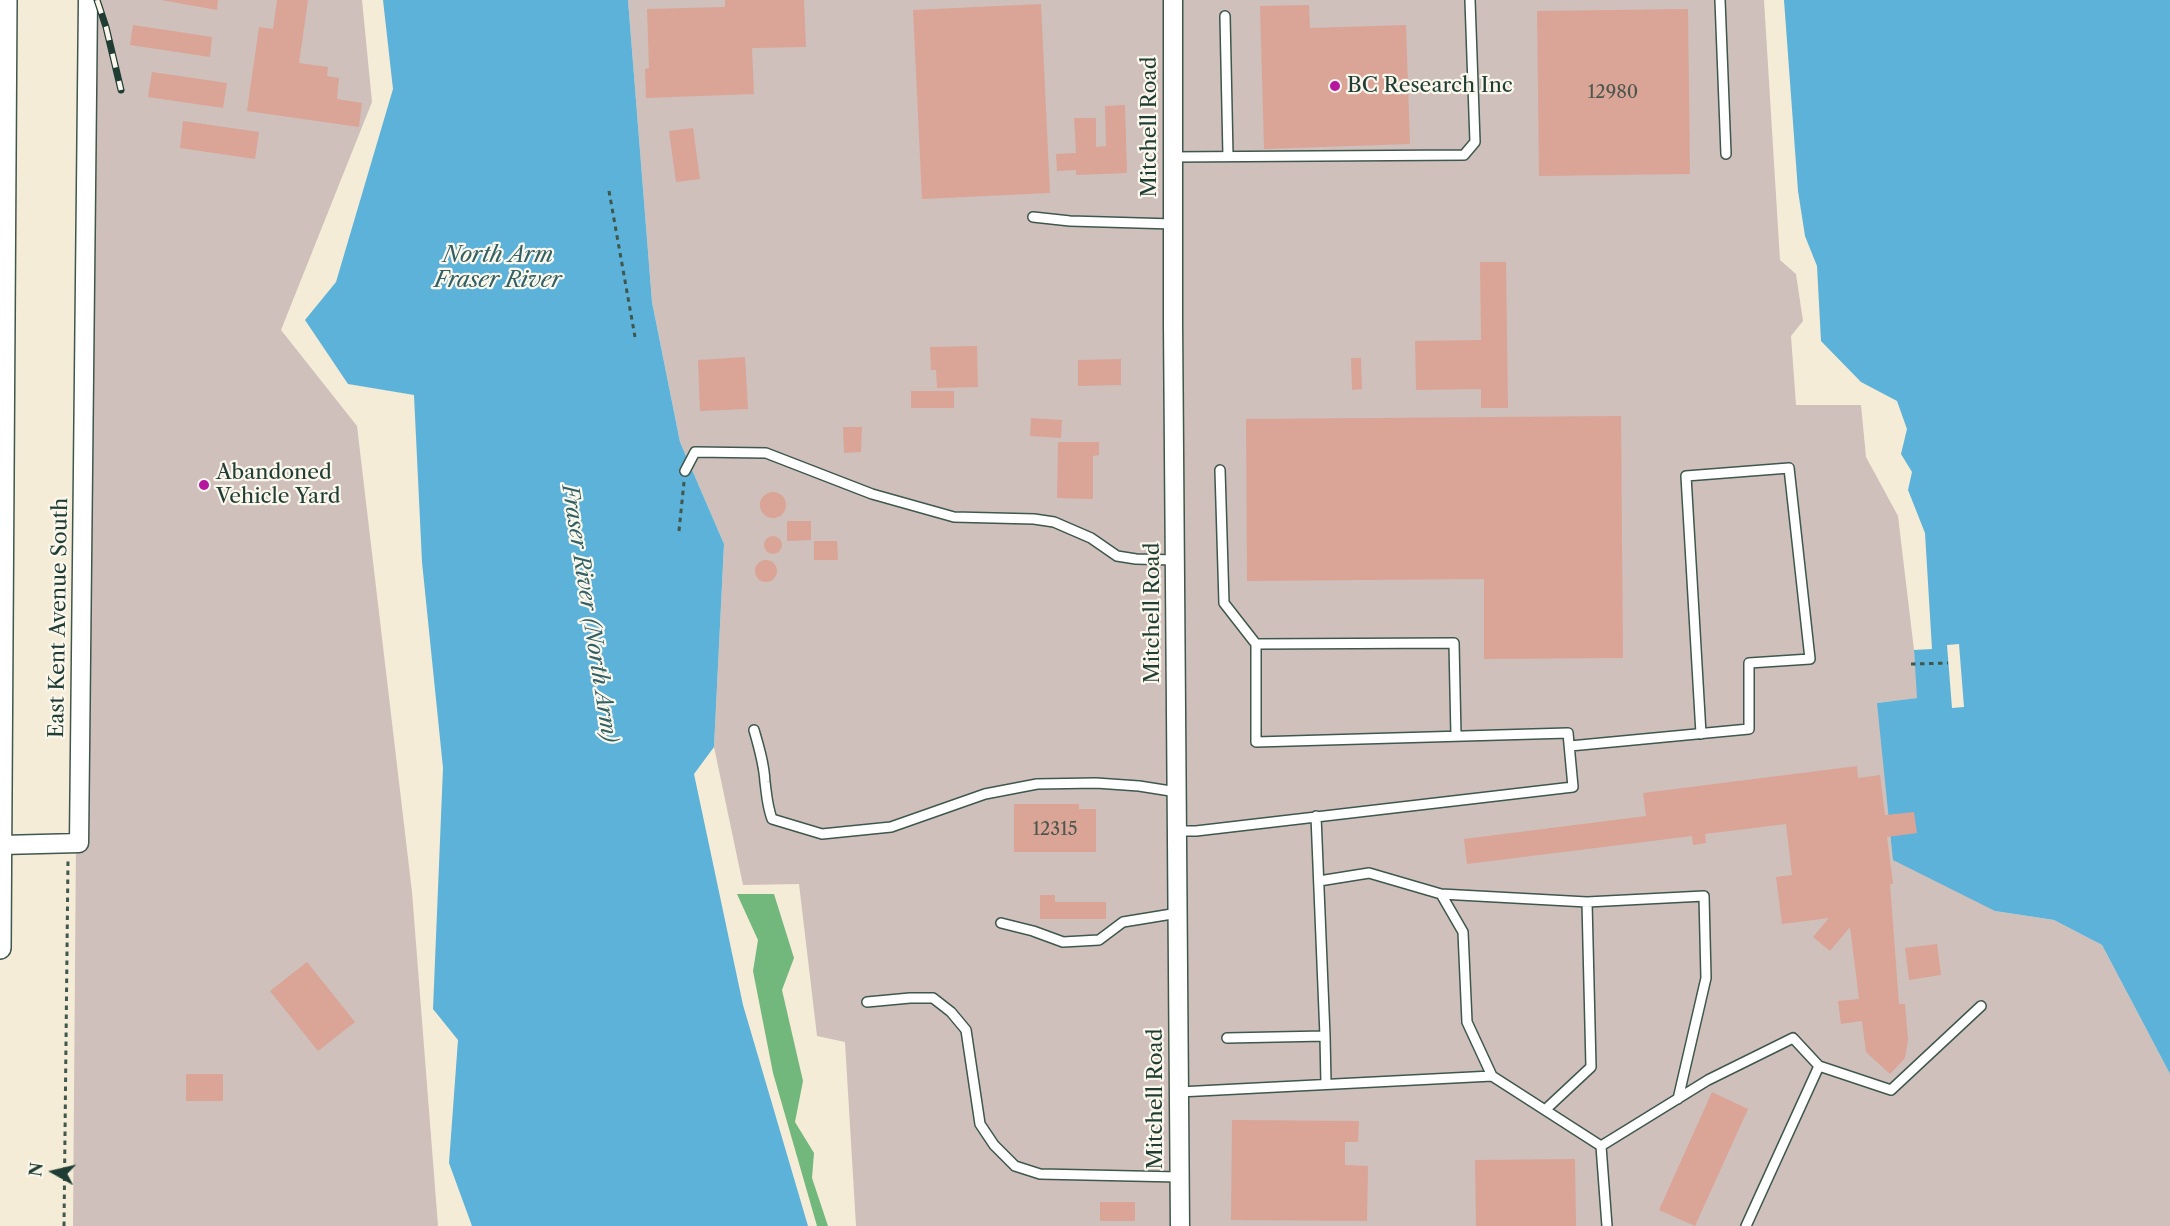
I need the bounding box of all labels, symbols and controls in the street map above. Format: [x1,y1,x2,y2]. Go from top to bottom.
street label: Mitchell Road [1137,57,1163,197]
place label: BC Research Inc [1347,73,1513,99]
marker: BC Research Inc [1328,79,1342,93]
house number: 12980 [1588,82,1638,104]
water label: North Arm Fraser River [434,243,562,294]
place label: Abandoned Vehicle Yard [216,460,340,510]
marker: Abandoned Vehicle Yard [197,478,211,492]
water label: Fraser River (North Arm) [555,483,623,745]
street label: East Kent Avenue South [44,498,74,738]
street label: Mitchell Road [1140,543,1166,683]
house number: 12315 [1032,819,1078,841]
street label: Mitchell Road [1143,1029,1169,1169]
north arrow [24,1142,84,1202]
text: N [25,1161,47,1178]

